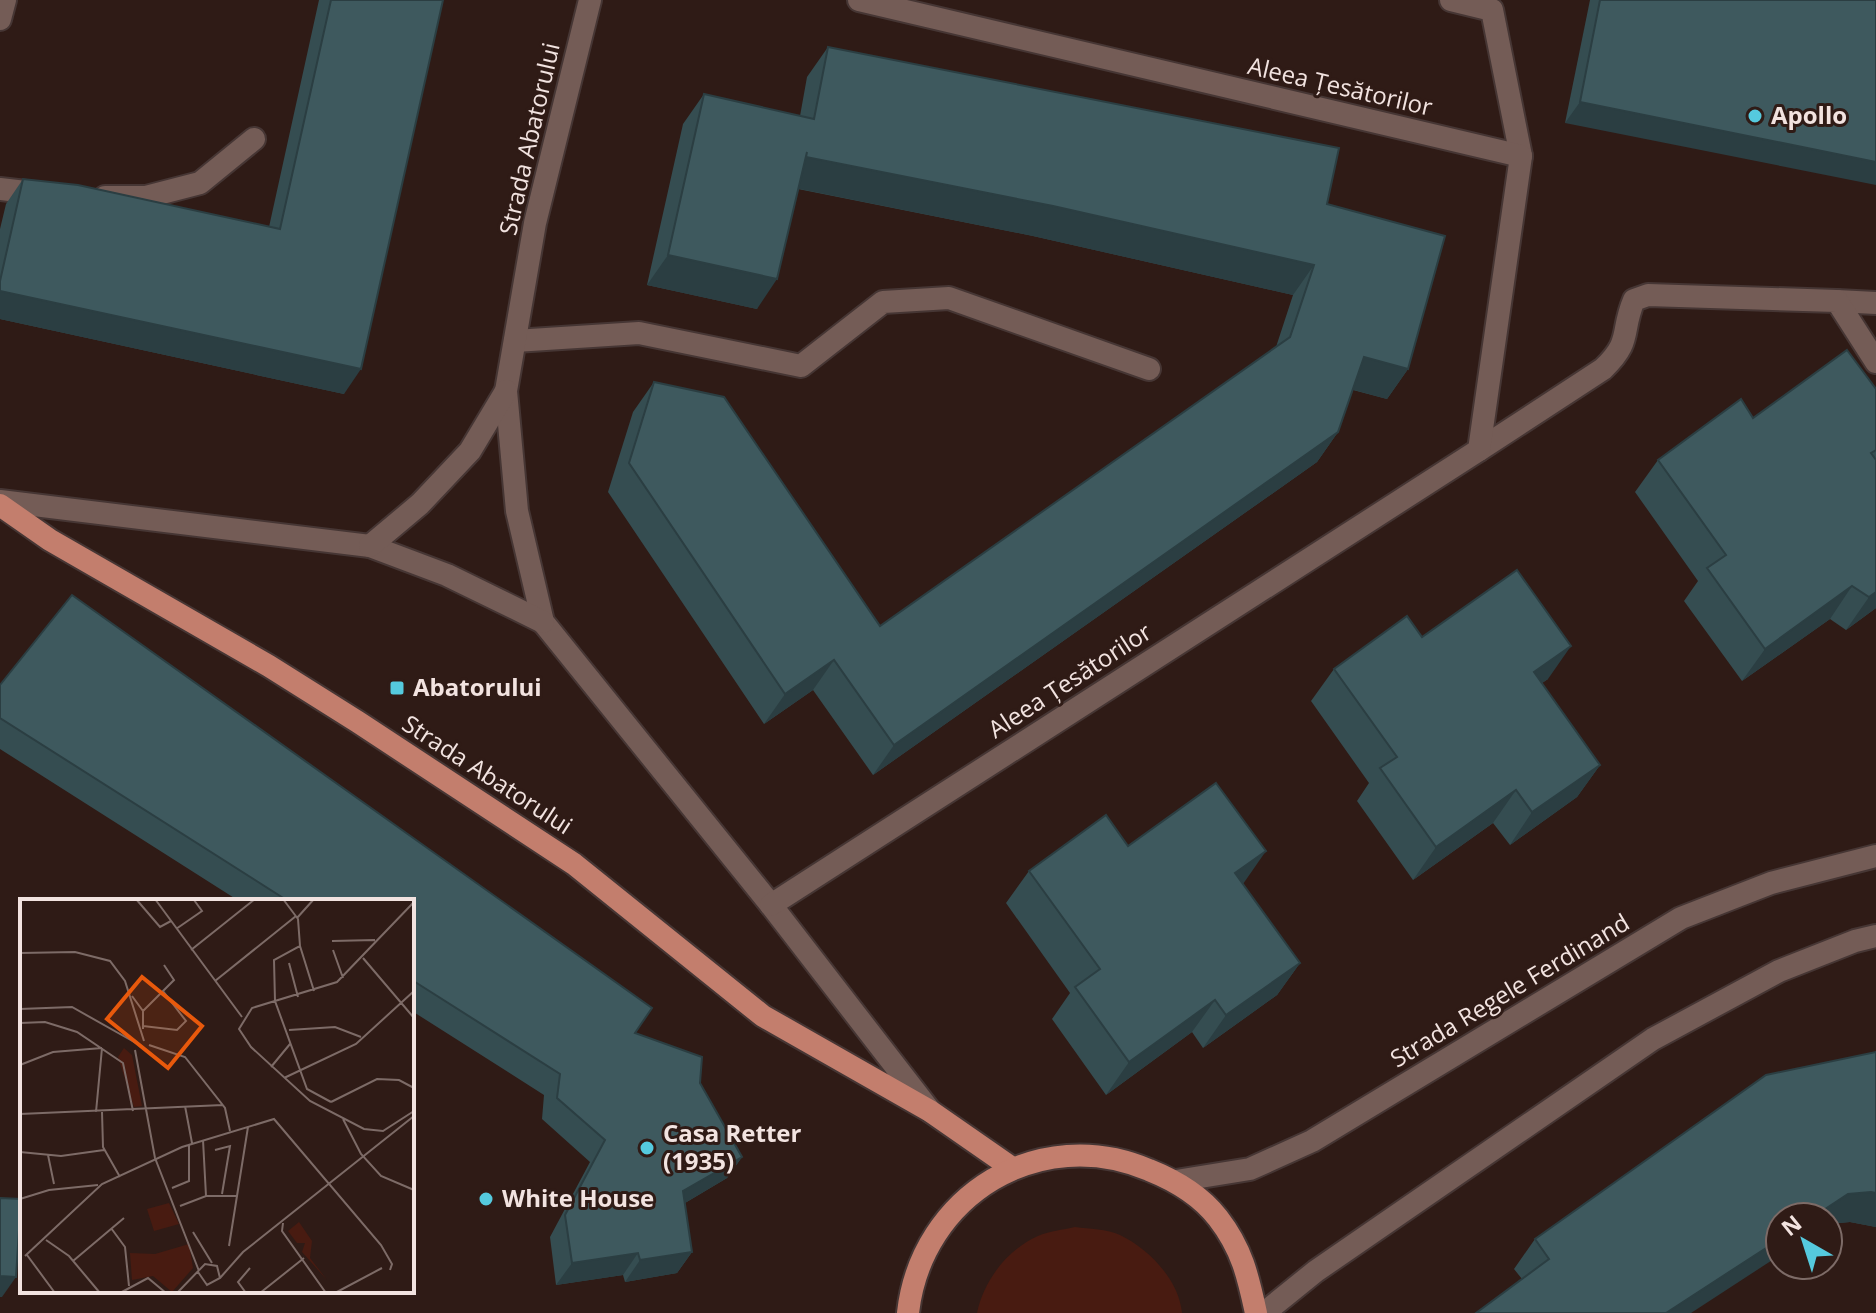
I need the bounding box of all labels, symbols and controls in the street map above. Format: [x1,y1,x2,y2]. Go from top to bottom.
street label: Strada Abatorului [490,39,567,238]
street label: Aleea Țesătorilor [1245,48,1436,123]
place label: Apollo [1771,98,1847,131]
marker: Apollo [1746,107,1764,125]
street label: Aleea Țesătorilor [981,614,1157,745]
place label: Abatorului [413,670,542,703]
marker: Abatorului [388,679,406,697]
street label: Strada Abatorului [396,706,579,841]
inset map [20,899,414,1293]
street label: Strada Regele Ferdinand [1383,905,1635,1074]
place label: Casa Retter (1935) [663,1116,801,1177]
marker: Casa Retter (1935) [638,1139,656,1157]
place label: White House [502,1181,654,1214]
marker: White House [477,1190,495,1208]
north arrow [1764,1201,1844,1281]
text: N [1774,1207,1807,1242]

